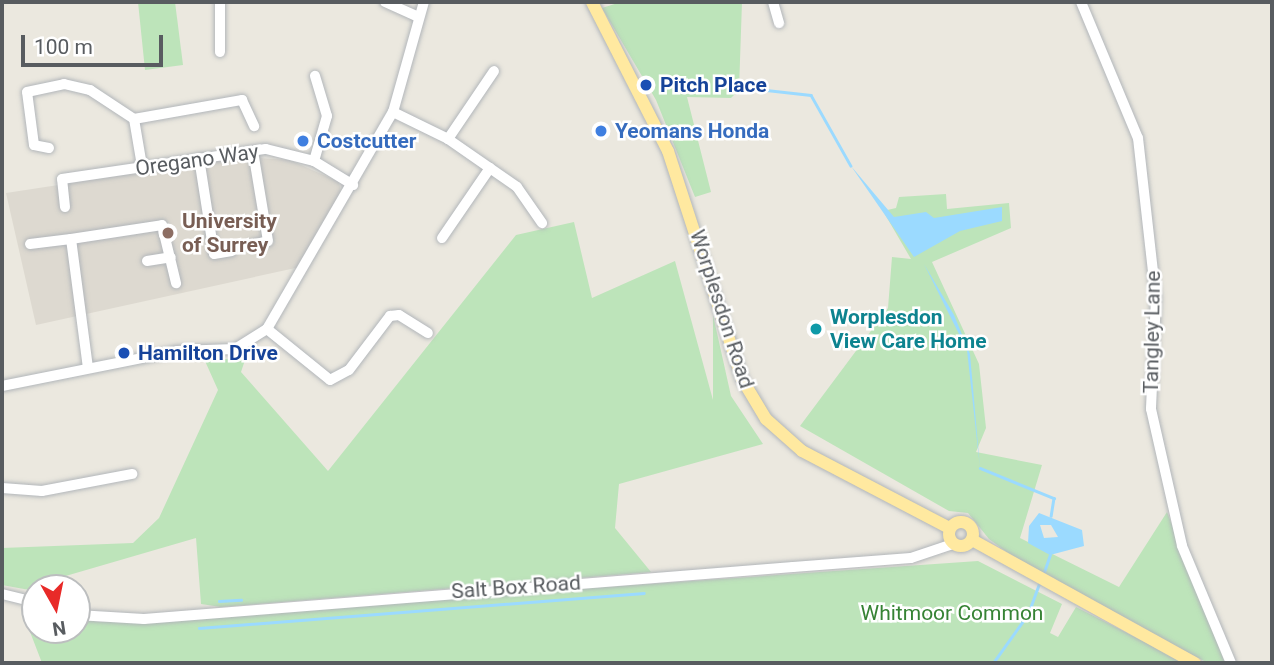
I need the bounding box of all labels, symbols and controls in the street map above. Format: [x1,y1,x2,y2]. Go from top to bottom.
scale bar [24,21,166,65]
text: 100 m [34,35,93,59]
place label: Pitch Place [660,72,767,98]
marker: Pitch Place [638,77,654,93]
place label: Yeomans Honda [615,118,769,144]
marker: Yeomans Honda [593,123,609,139]
place label: Costcutter [317,128,416,154]
marker: Costcutter [295,133,311,149]
street label: Oregano Way [134,139,260,181]
place label: University of Surrey [182,208,277,258]
marker: University of Surrey [160,225,176,241]
street label: Worplesdon Road [685,227,759,391]
street label: Tangley Lane [1138,270,1166,394]
place label: Worplesdon View Care Home [830,304,987,354]
marker: Worplesdon View Care Home [808,321,824,337]
place label: Hamilton Drive [138,340,278,366]
marker: Hamilton Drive [116,345,132,361]
street label: Salt Box Road [450,570,582,604]
north arrow [21,574,91,644]
park label: Whitmoor Common [861,600,1043,626]
text: N [51,616,67,641]

